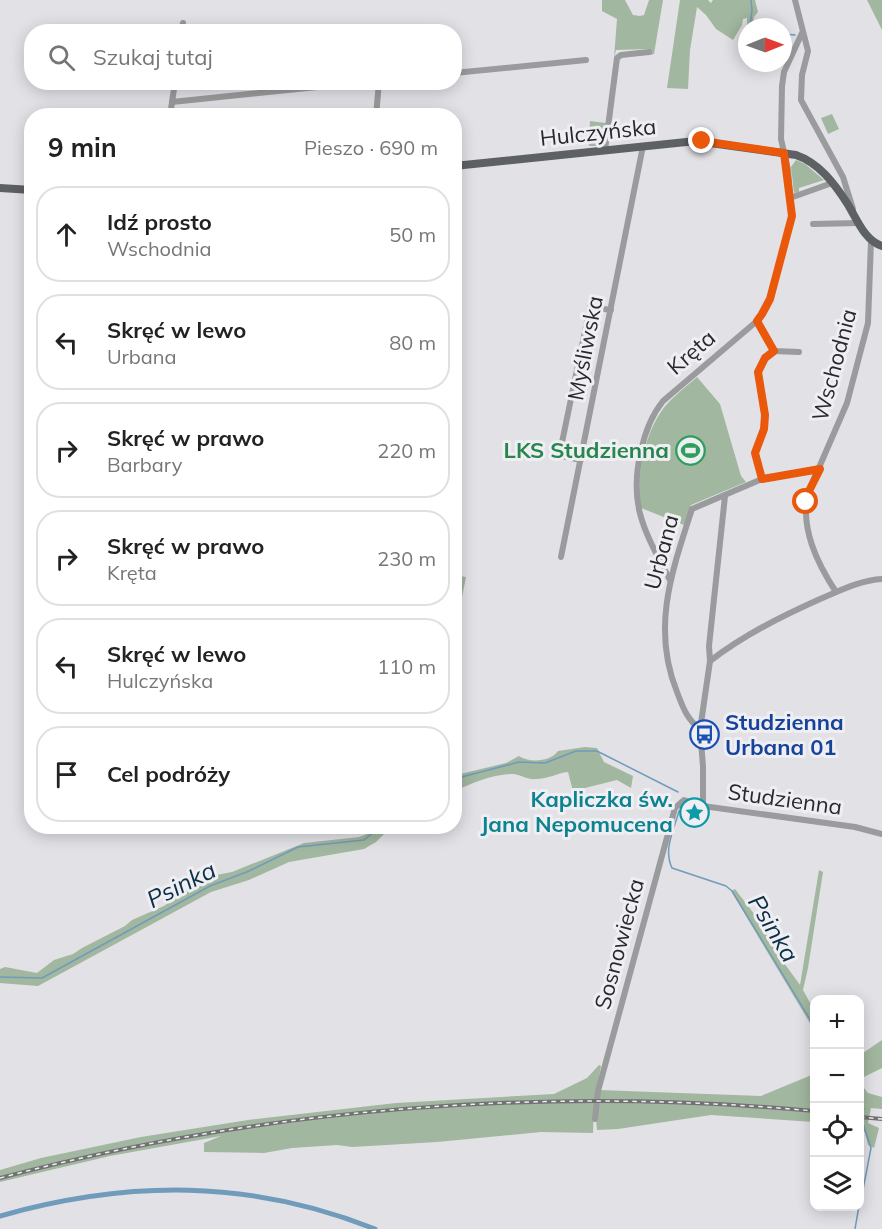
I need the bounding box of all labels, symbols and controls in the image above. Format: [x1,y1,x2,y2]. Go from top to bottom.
north arrow [738,18,792,72]
search box [24,24,462,90]
icon: search [45,41,78,74]
text: Szukaj tutaj [93,43,213,71]
street label: Hulczyńska [538,112,658,152]
route end [688,127,714,153]
text: 9 min [48,131,117,164]
text: Pieszo · 690 m [304,135,438,160]
text: Idź prosto [107,208,212,236]
icon: ahead [50,218,83,251]
text: 50 m [389,222,436,247]
text: Wschodnia [107,236,212,261]
street label: Myśliwska [561,293,609,403]
street label: Wschodnia [806,306,862,424]
text: Skręć w lewo [107,316,246,344]
street label: Kręta [661,324,721,380]
icon: left [50,326,83,359]
text: 80 m [389,330,436,355]
text: Urbana [107,344,177,369]
text: Skręć w prawo [107,424,264,452]
icon: right [50,434,83,467]
sports icon: LKS Studzienna [674,434,706,466]
place label: LKS Studzienna [504,436,669,464]
text: 220 m [377,438,436,463]
text: Barbary [107,452,182,477]
route start [792,488,818,514]
street label: Urbana [638,511,684,593]
text: Skręć w prawo [107,532,264,560]
icon: right [50,542,83,575]
text: 230 m [377,546,436,571]
text: Kręta [107,560,157,585]
text: Skręć w lewo [107,640,246,668]
icon: left [50,650,83,683]
text: 110 m [377,654,436,679]
text: Hulczyńska [107,668,213,693]
place label: Studzienna Urbana 01 [725,708,844,761]
bus stop icon: Studzienna Urbana 01 [688,719,720,751]
icon: arrive [50,758,83,791]
text: Cel podróży [107,760,230,788]
street label: Studzienna [726,777,844,821]
place label: Kapliczka św. Jana Nepomucena [480,785,673,838]
place icon: Kapliczka św. Jana Nepomucena [678,796,710,828]
water label: Psinka [141,854,221,914]
street label: Sosnowiecka [588,876,650,1012]
water label: Psinka [742,889,806,967]
map controls [810,995,864,1211]
button: + [810,995,864,1049]
button: − [810,1049,864,1103]
button: locate [810,1103,864,1157]
button: layers [810,1157,864,1211]

